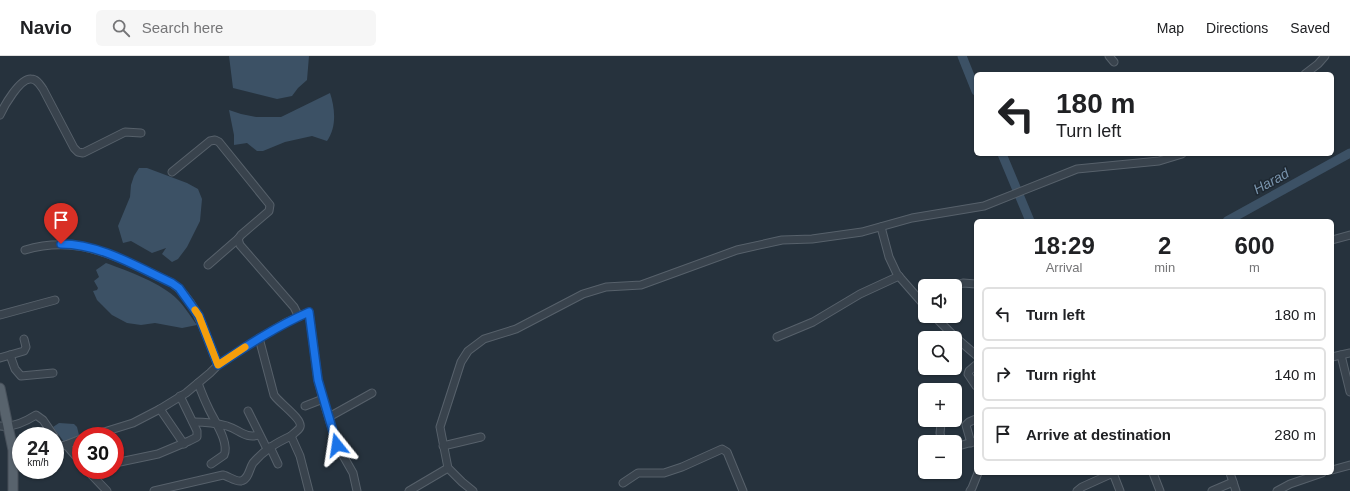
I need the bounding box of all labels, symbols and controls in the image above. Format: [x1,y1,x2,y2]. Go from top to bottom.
search box [96,10,376,46]
text: Navio [20,17,72,38]
icon: search [110,17,132,39]
text: Search here [142,19,223,36]
text: Map [1157,20,1184,36]
text: Directions [1206,20,1268,36]
text: Saved [1290,20,1330,36]
icon: left [990,88,1042,140]
text: 180 m [1056,88,1135,119]
text: Turn left [1056,121,1121,141]
water label: Harad [1250,164,1293,197]
pin [44,203,78,244]
icon: arrive [50,209,72,231]
text: 18:29 [1033,232,1095,259]
text: 2 [1158,232,1171,259]
text: 600 [1235,232,1275,259]
text: Arrival [1046,260,1083,275]
text: min [1154,260,1175,275]
text: m [1249,260,1260,275]
map controls [918,279,962,479]
button: sound [918,279,962,323]
icon: left [992,303,1014,325]
text: Turn left [1026,306,1085,323]
text: 180 m [1274,306,1316,323]
button: search [918,331,962,375]
icon: right [992,363,1014,385]
text: Turn right [1026,366,1096,383]
text: 140 m [1274,366,1316,383]
button: + [918,383,962,427]
icon: arrive [992,423,1014,445]
position arrow [316,424,358,466]
text: Arrive at destination [1026,426,1171,443]
text: 280 m [1274,426,1316,443]
speed limit sign: 30 [72,427,124,479]
button: − [918,435,962,479]
text: 24 [27,437,49,459]
text: km/h [27,457,49,468]

